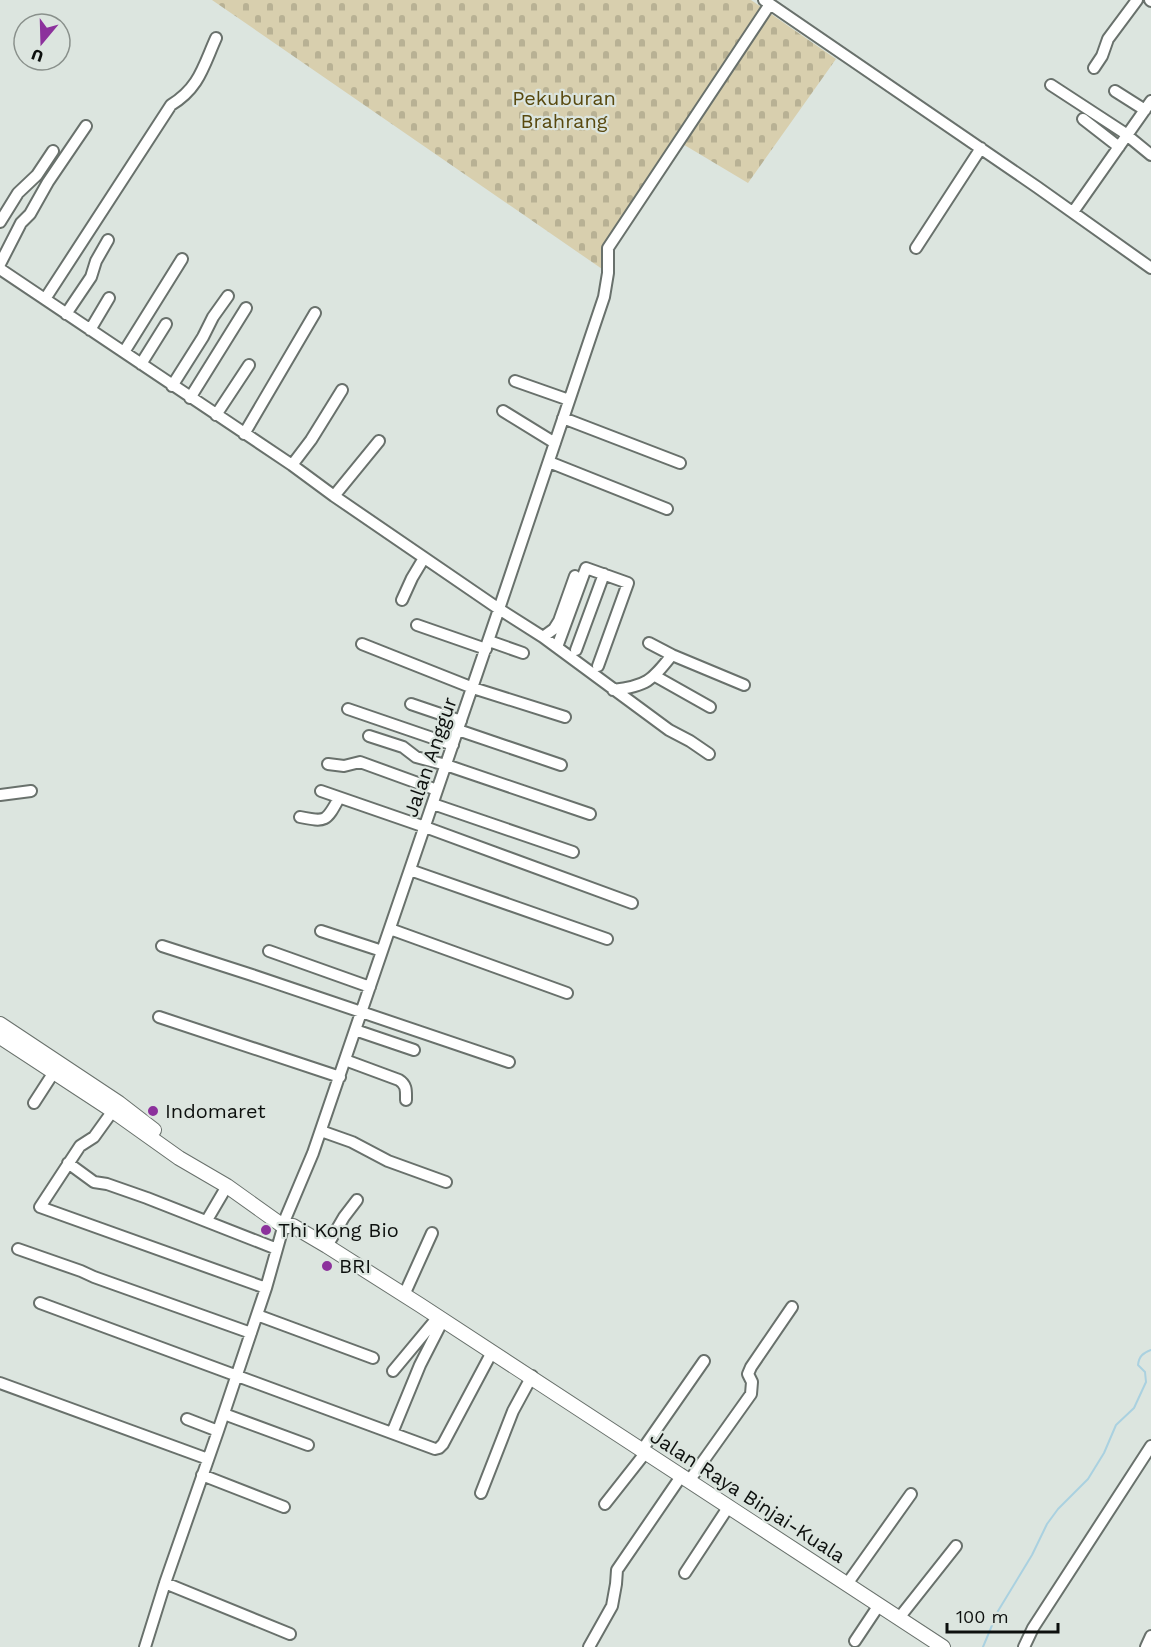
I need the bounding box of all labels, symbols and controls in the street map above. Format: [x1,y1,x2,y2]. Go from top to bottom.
north arrow [12,12,72,72]
text: U [29,45,46,67]
park label: Pekuburan Brahrang [512,86,616,133]
street label: Jalan Anggur [398,694,462,820]
place label: Indomaret [165,1099,266,1123]
marker: Indomaret [146,1104,160,1118]
place label: Thi Kong Bio [278,1218,399,1242]
marker: Thi Kong Bio [259,1223,273,1237]
place label: BRI [339,1254,371,1278]
marker: BRI [320,1259,334,1273]
street label: Jalan Raya Binjai-Kuala [646,1424,850,1568]
scale bar [947,1596,1058,1634]
text: 100 m [956,1606,1009,1627]

